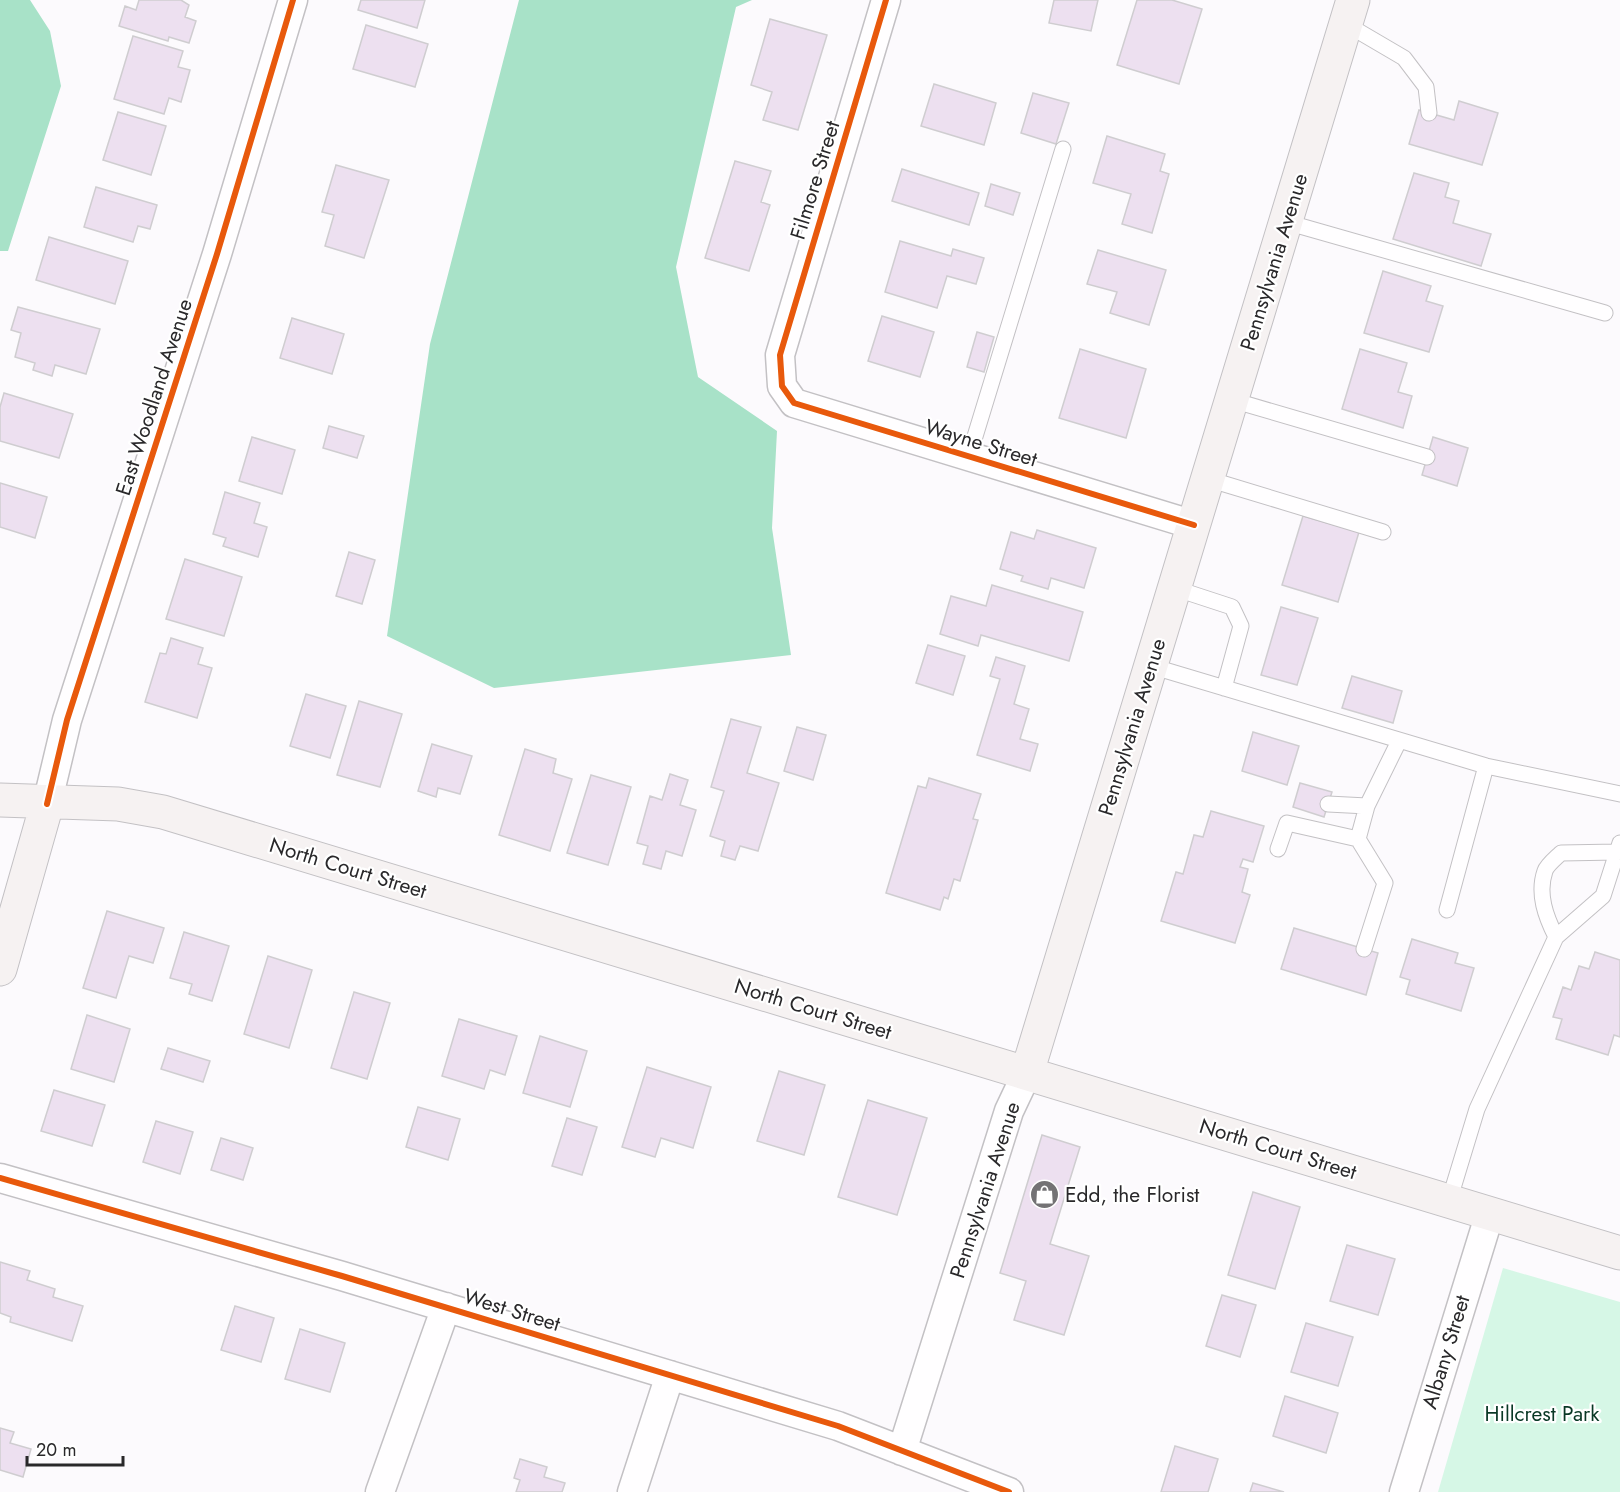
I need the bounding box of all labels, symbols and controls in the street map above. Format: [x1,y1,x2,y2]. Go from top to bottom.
street label: Filmore Street [783,117,847,243]
street label: Pennsylvania Avenue [1233,170,1315,354]
street label: East Woodland Avenue [108,295,200,499]
street label: Wayne Street [921,412,1041,474]
street label: Pennsylvania Avenue [1091,635,1173,819]
street label: North Court Street [266,830,430,906]
street label: North Court Street [731,971,895,1047]
street label: Pennsylvania Avenue [942,1098,1028,1282]
street label: North Court Street [1196,1111,1360,1187]
shop icon: Edd, the Florist [1028,1179,1060,1211]
place label: Edd, the Florist [1065,1180,1199,1210]
street label: West Street [460,1281,564,1339]
street label: Albany Street [1415,1292,1477,1412]
park label: Hillcrest Park [1484,1399,1600,1429]
scale bar [27,1429,123,1467]
text: 20 m [36,1437,76,1463]

